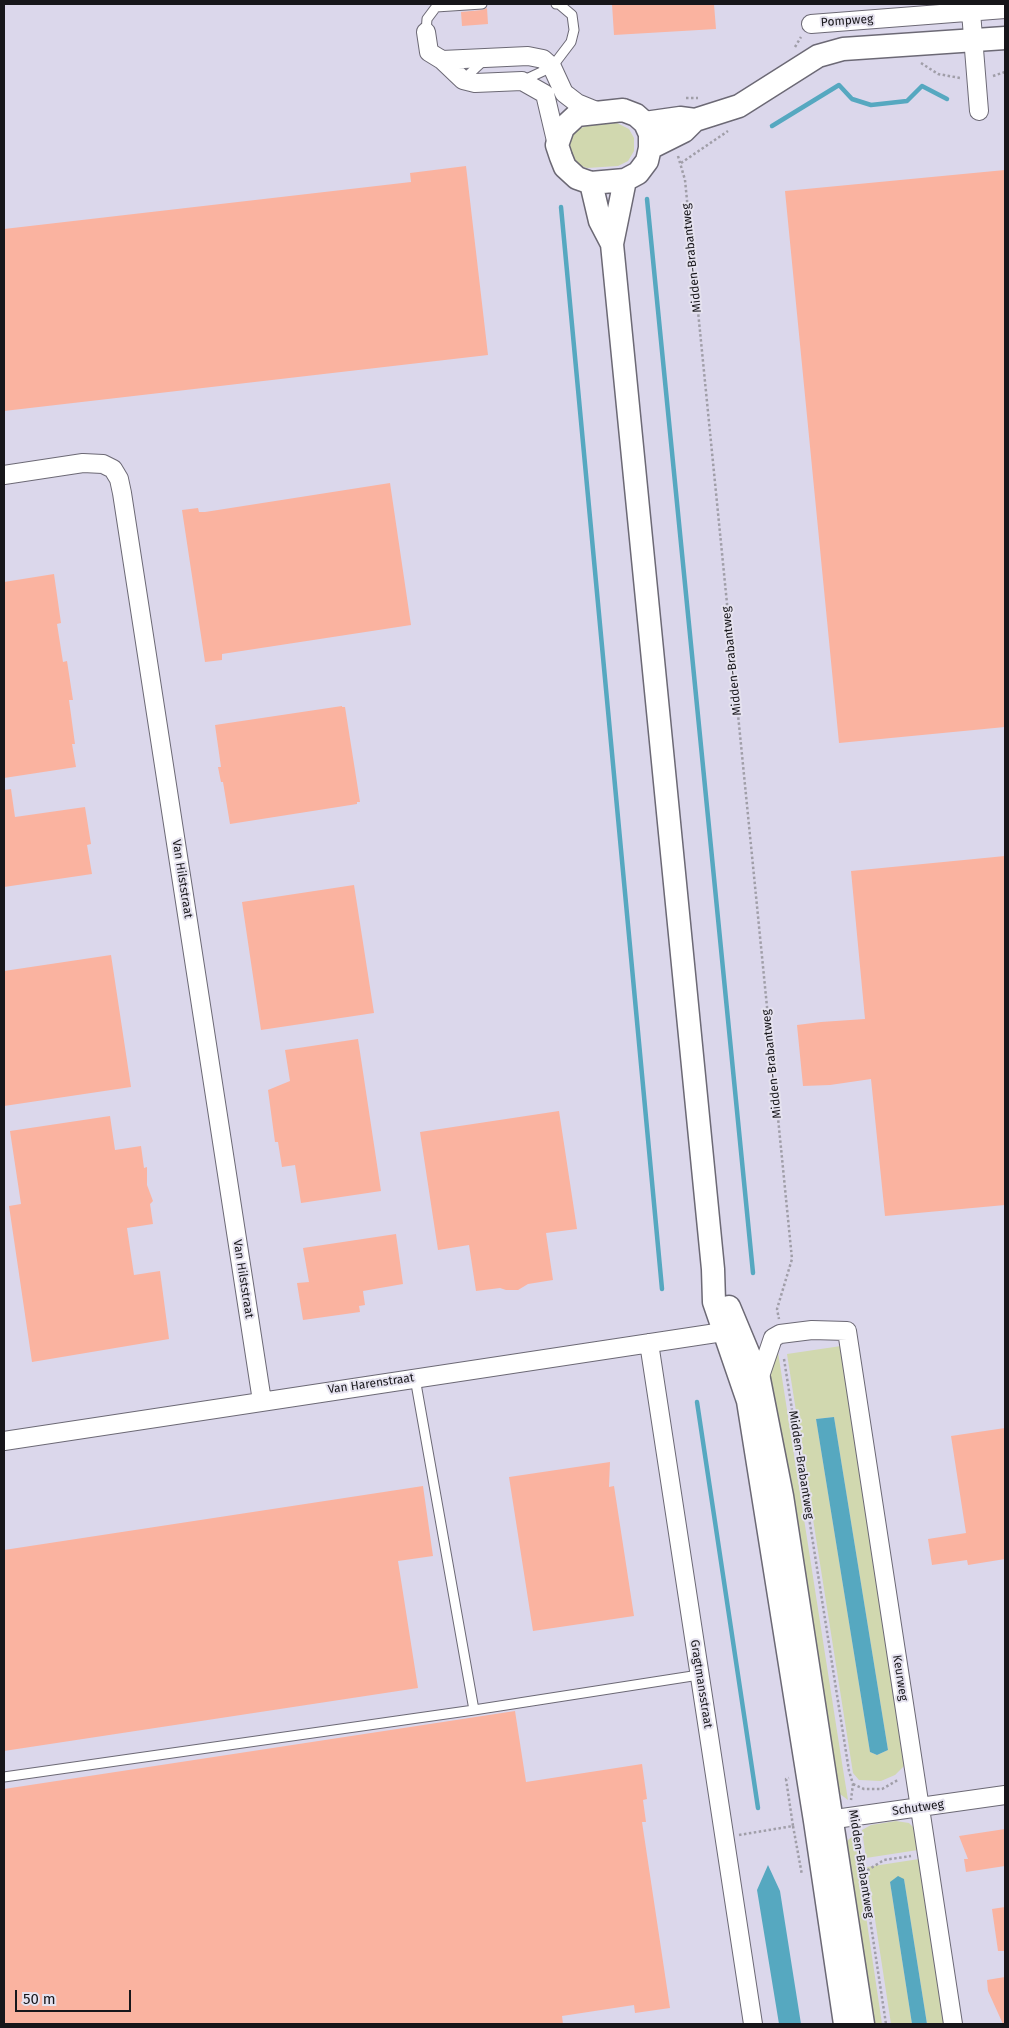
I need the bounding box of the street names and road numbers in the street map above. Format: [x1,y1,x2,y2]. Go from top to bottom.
street label: Pompweg [820,12,874,30]
street label: Midden-Brabantweg [679,203,705,313]
street label: Midden-Brabantweg [719,606,745,716]
street label: Van Hilststraat [169,839,195,919]
street label: Midden-Brabantweg [759,1009,785,1119]
street label: Van Hilststraat [230,1239,256,1319]
street label: Van Harenstraat [327,1371,415,1397]
street label: Midden-Brabantweg [785,1410,817,1520]
street label: Gragtmansstraat [687,1639,715,1729]
street label: Keurweg [889,1654,911,1702]
street label: Schutweg [891,1797,945,1819]
street label: Midden-Brabantweg [845,1809,877,1919]

